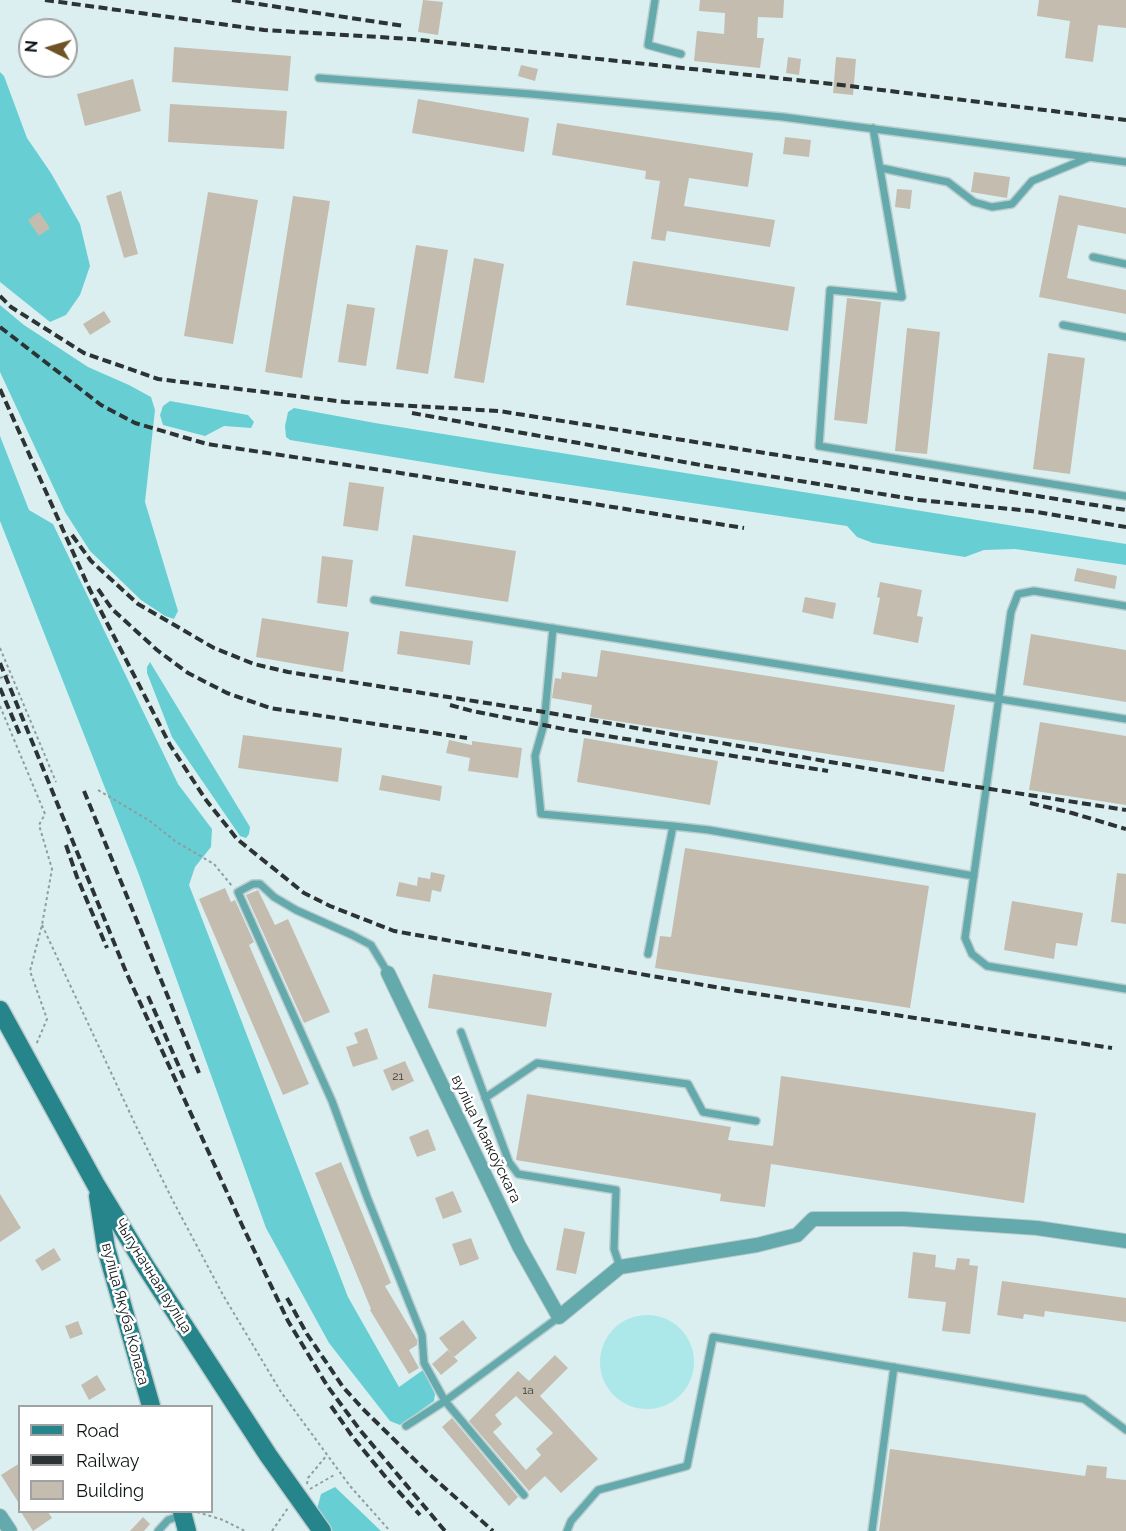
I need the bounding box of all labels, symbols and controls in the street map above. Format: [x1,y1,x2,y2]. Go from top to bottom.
north arrow [18,18,78,78]
text: N [22,40,42,53]
house number: 21 [392,1069,404,1083]
street label: вуліца Маякоўскага [447,1072,525,1206]
street label: Чыгуначная вуліца [110,1215,196,1337]
street label: вуліца Якуба Коласа [97,1241,153,1387]
house number: 1а [522,1383,534,1397]
legend [18,1405,213,1513]
text: Road [76,1420,119,1441]
text: Railway [76,1450,140,1471]
text: Building [76,1480,144,1501]

